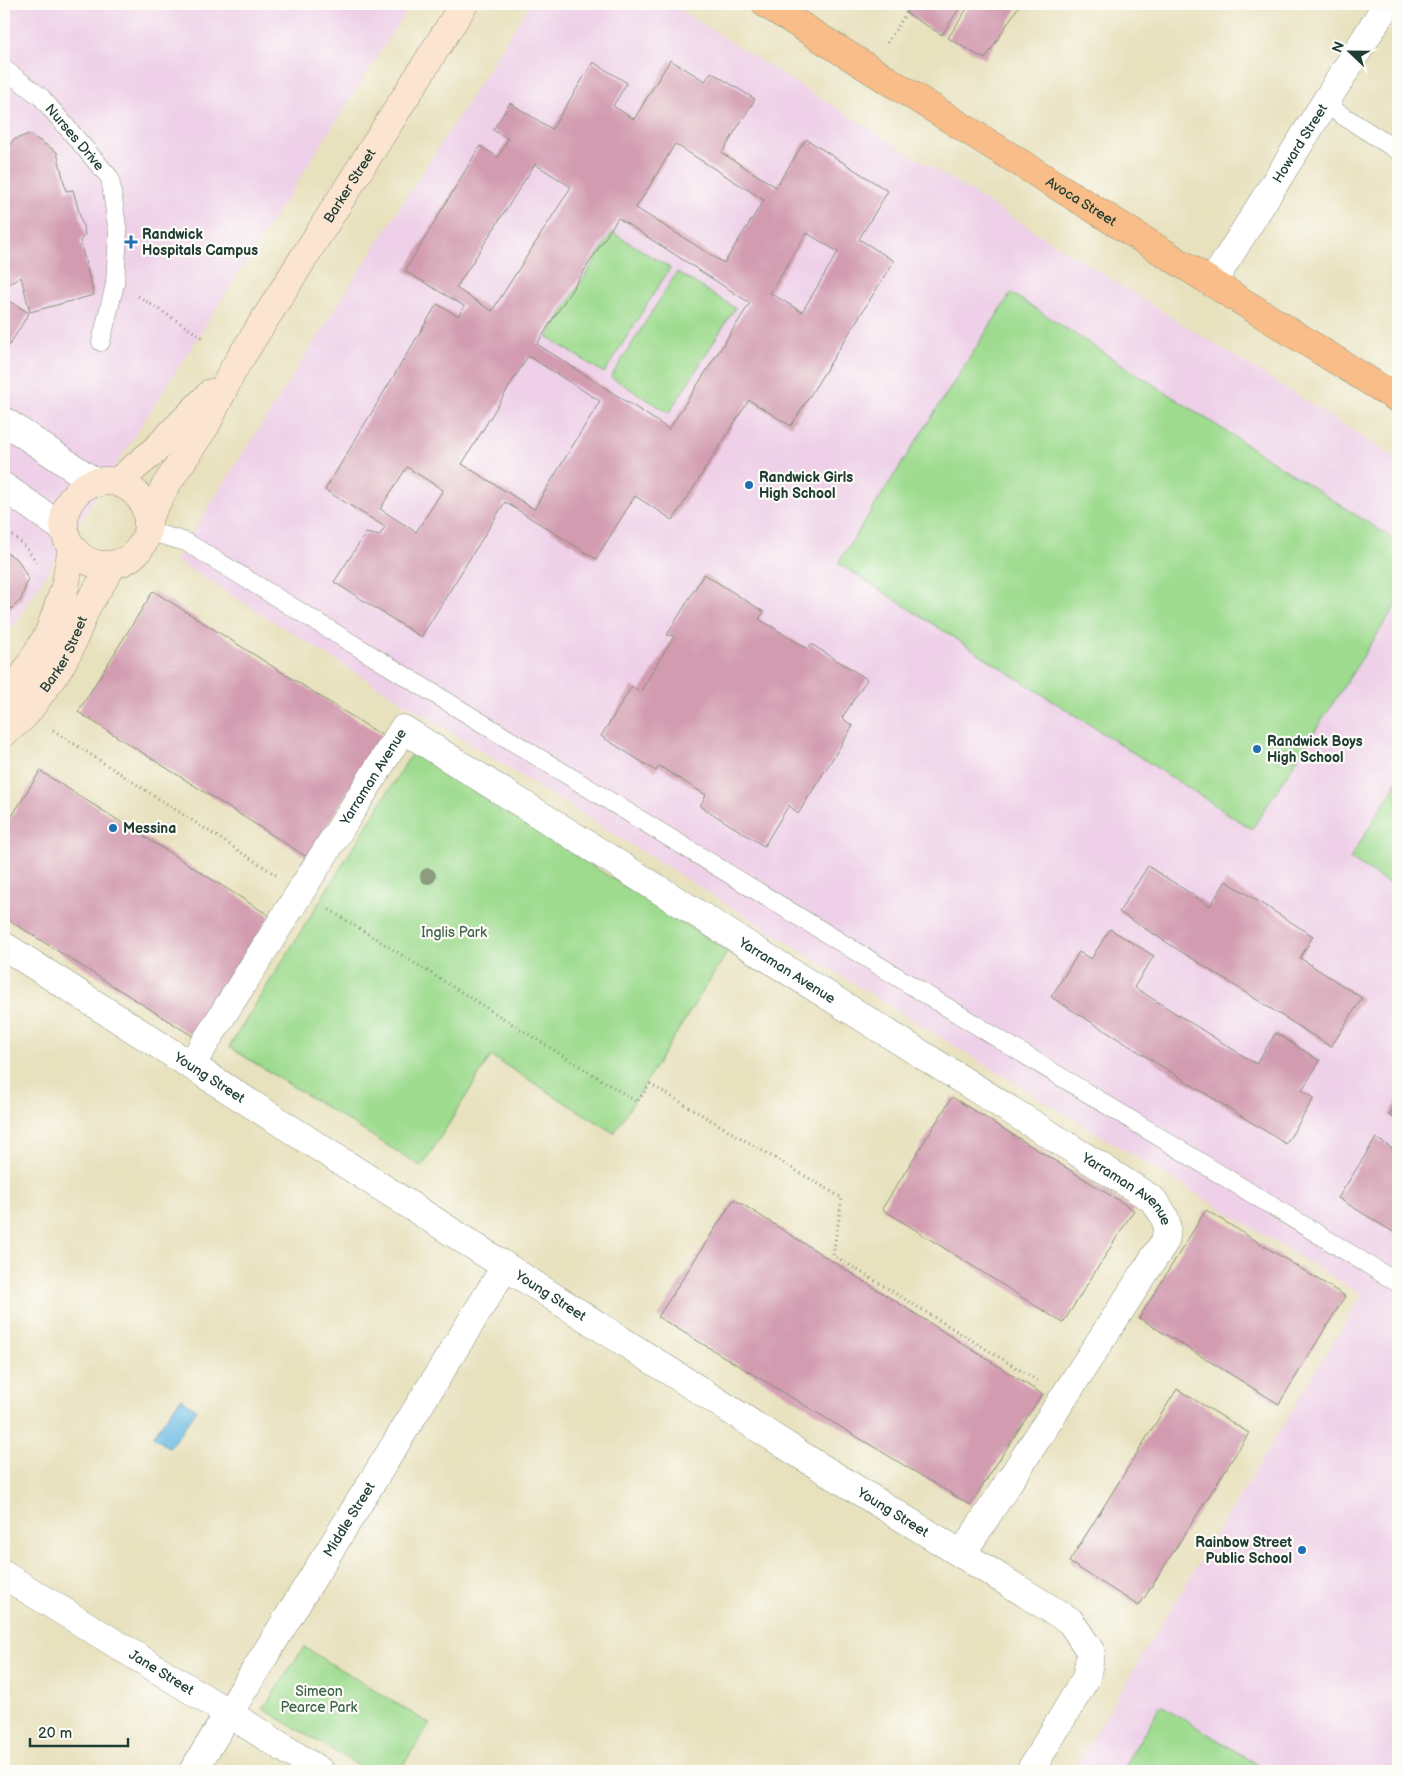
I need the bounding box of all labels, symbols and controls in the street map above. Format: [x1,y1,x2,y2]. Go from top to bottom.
north arrow [1324,28,1374,78]
text: N [1329,39,1348,55]
street label: Howard Street [1269,100,1332,186]
street label: Nurses Drive [42,101,108,174]
street label: Barker Street [320,145,380,226]
street label: Avoca Street [1043,173,1120,230]
place label: Randwick Hospitals Campus [142,226,258,259]
marker: Randwick Hospitals Campus [124,235,138,249]
place label: Randwick Girls High School [759,469,853,502]
marker: Randwick Girls High School [743,479,755,491]
street label: Barker Street [36,613,91,696]
street label: Yarraman Avenue [336,725,410,829]
place label: Randwick Boys High School [1267,733,1363,766]
marker: Randwick Boys High School [1251,743,1263,755]
place label: Messina [123,820,176,837]
marker: Messina [107,822,119,834]
park label: Inglis Park [421,924,487,941]
street label: Yarraman Avenue [735,933,839,1007]
street label: Young Street [170,1048,248,1107]
street label: Yarraman Avenue [1078,1149,1175,1227]
street label: Young Street [511,1266,590,1325]
street label: Middle Street [320,1478,379,1560]
street label: Young Street [853,1483,932,1541]
place label: Rainbow Street Public School [1195,1534,1292,1567]
marker: Rainbow Street Public School [1296,1544,1308,1556]
street label: Jane Street [126,1646,198,1699]
park label: Simeon Pearce Park [281,1683,358,1716]
scale bar [30,1715,128,1747]
text: 20 m [38,1724,72,1743]

